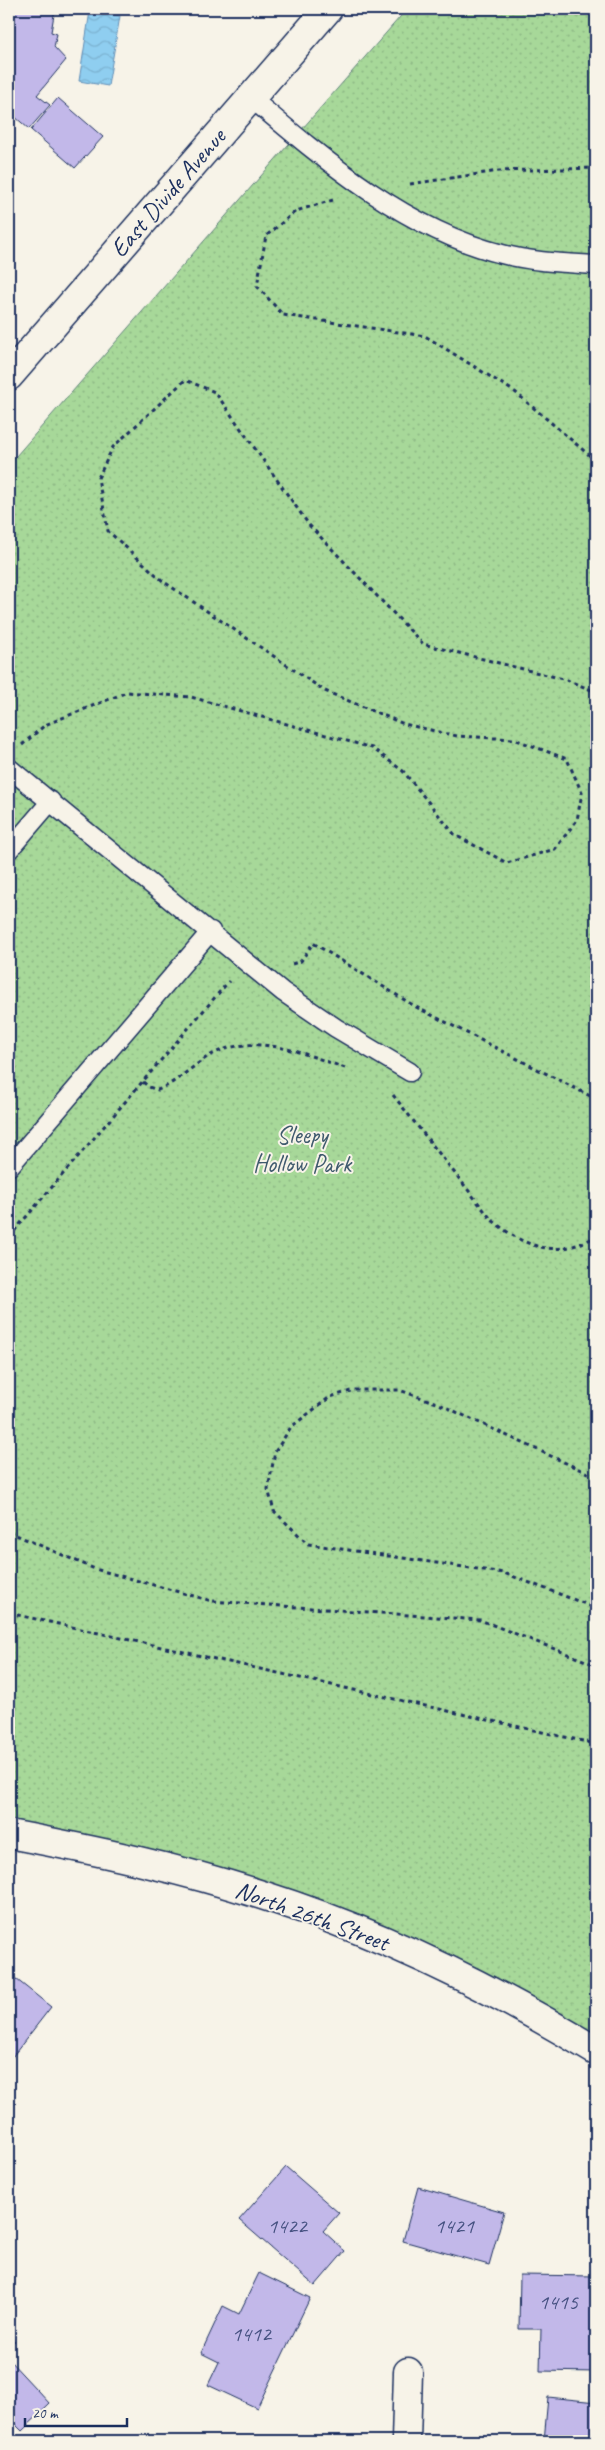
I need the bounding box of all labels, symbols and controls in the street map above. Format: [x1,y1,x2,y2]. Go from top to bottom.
street label: East Divide Avenue [103,120,234,264]
park label: Sleepy Hollow Park [253,1119,353,1180]
street label: North 26th Street [231,1873,395,1959]
house number: 1422 [267,2212,309,2240]
house number: 1421 [434,2212,475,2240]
house number: 1415 [538,2288,579,2316]
house number: 1412 [231,2320,273,2348]
scale bar [25,2395,128,2427]
text: 20 m [32,2404,59,2423]

